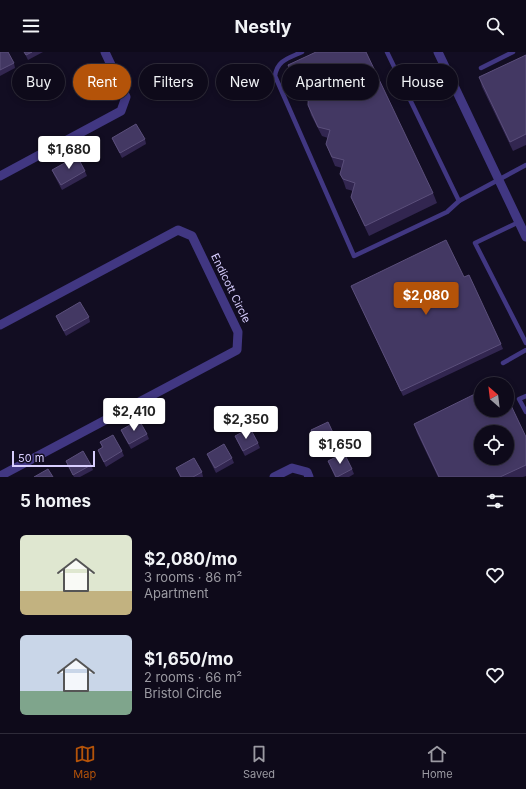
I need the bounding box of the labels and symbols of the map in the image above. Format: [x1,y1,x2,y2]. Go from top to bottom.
pin: $1,680 [36,136,102,170]
street label: Endicott Circle [208,251,254,325]
pin: $2,080 [393,282,459,316]
north arrow [474,377,514,417]
pin: $2,410 [101,398,167,432]
pin: $2,350 [213,406,279,440]
pin: $1,650 [307,431,373,465]
scale bar [12,449,95,468]

